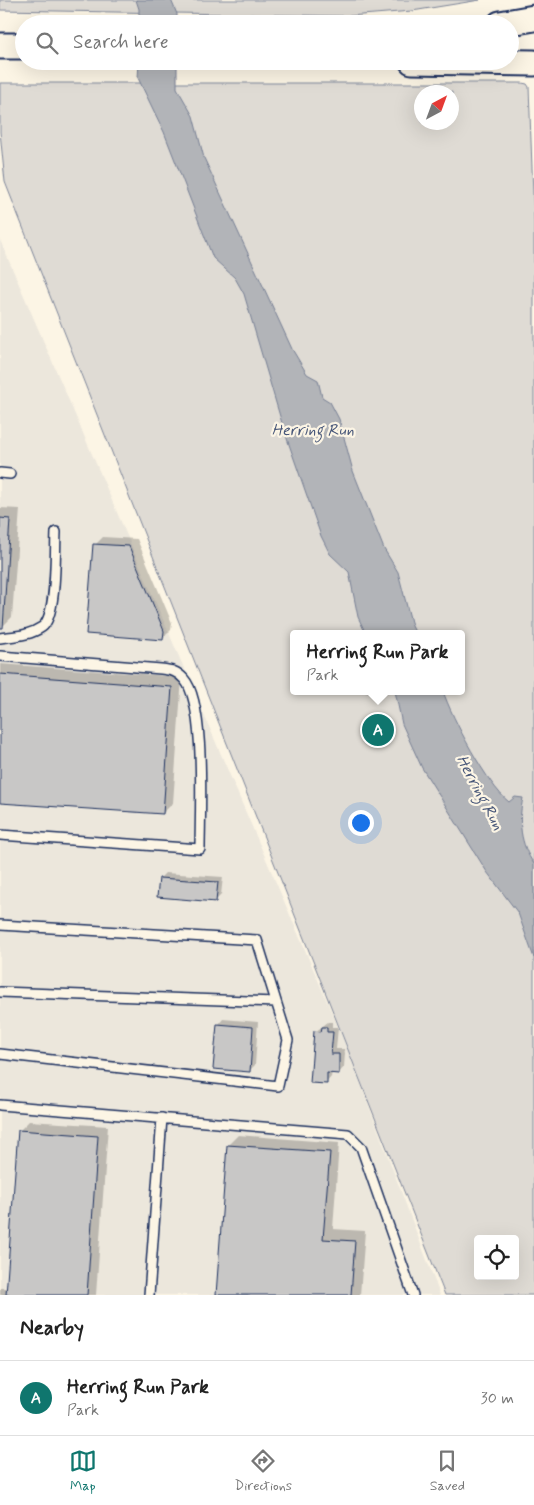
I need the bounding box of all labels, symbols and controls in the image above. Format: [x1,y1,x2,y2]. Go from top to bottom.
search box [15,15,519,70]
icon: search [33,29,61,57]
text: Search here [73,30,169,55]
north arrow [414,85,459,130]
water label: Herring Run [272,420,354,443]
popup [290,630,465,695]
text: Herring Run Park [307,640,448,665]
text: Park [307,665,338,686]
pin: A [362,711,394,749]
water label: Herring Run [449,751,508,835]
your location [348,810,374,836]
map controls [474,1235,519,1280]
button: locate [474,1235,519,1280]
text: Nearby [20,1314,84,1342]
text: Herring Run Park [67,1375,209,1400]
text: A [31,1388,41,1409]
text: 30 m [481,1388,514,1409]
text: Park [67,1400,99,1421]
tab: Map [69,1447,97,1495]
tab: Directions [235,1447,292,1495]
tab: Saved [430,1447,465,1495]

